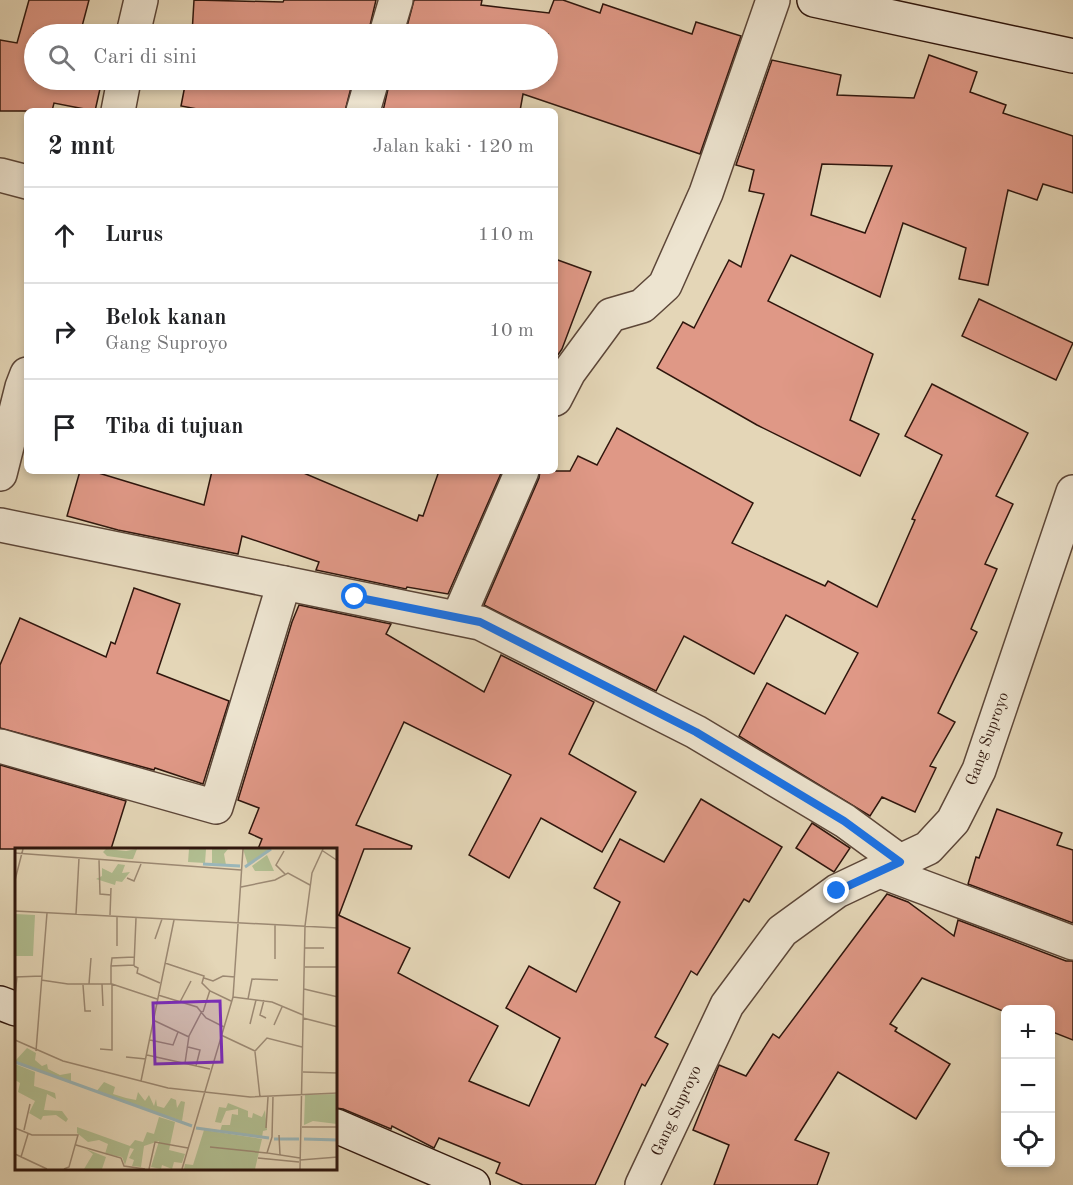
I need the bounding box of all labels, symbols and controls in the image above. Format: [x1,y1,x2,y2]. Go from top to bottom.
search box [24,24,558,90]
icon: search [45,41,78,74]
text: Cari di sini [93,46,197,68]
text: 2 mnt [48,134,115,160]
text: Jalan kaki · 120 m [372,137,534,157]
icon: ahead [48,219,81,252]
text: Lurus [105,224,163,246]
text: 110 m [478,225,534,245]
text: Belok kanan [105,307,227,329]
icon: right [48,315,81,348]
text: 10 m [489,321,534,341]
text: Gang Suproyo [105,334,228,354]
icon: arrive [48,411,81,444]
text: Tiba di tujuan [105,416,243,438]
route start [341,583,367,609]
street label: Gang Suproyo [964,690,1012,788]
inset map [15,848,338,1170]
route end [823,877,849,903]
map controls [1001,1005,1055,1167]
button: + [1001,1005,1055,1059]
button: − [1001,1059,1055,1113]
street label: Gang Suproyo [649,1063,705,1159]
button: locate [1001,1113,1055,1167]

